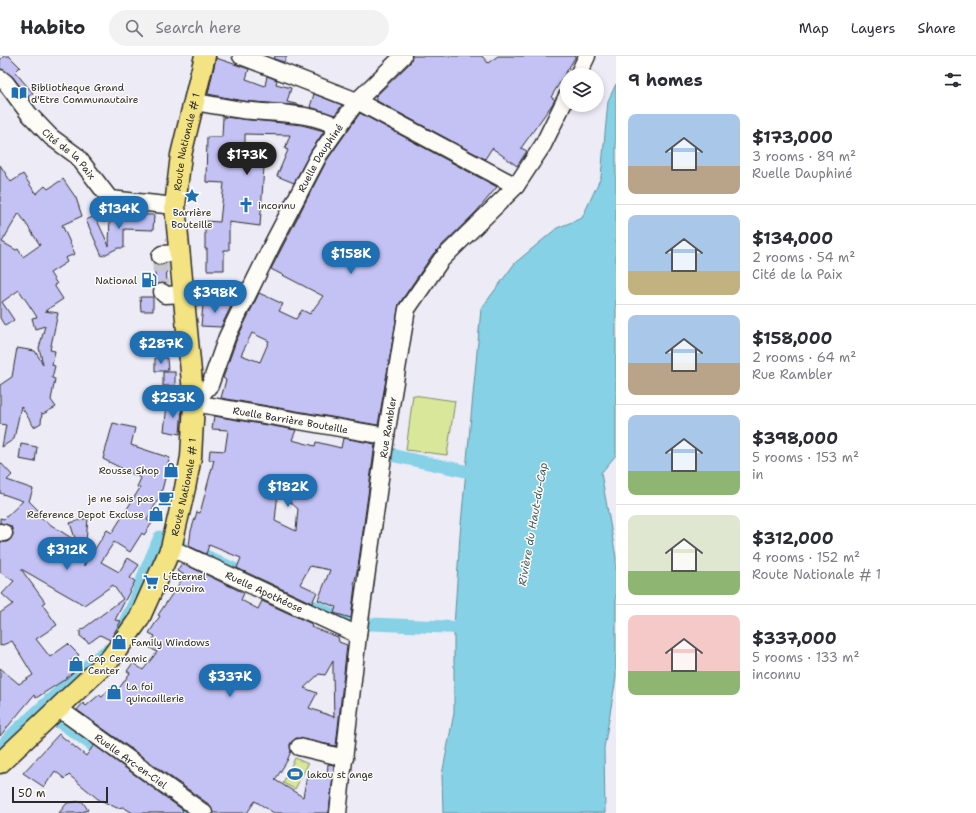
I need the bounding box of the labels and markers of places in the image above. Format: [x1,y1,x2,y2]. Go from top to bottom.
place label: Bibliotheque Grand d'Etre Communautaire [31,81,139,106]
library icon: Bibliotheque Grand d'Etre Communautaire [10,84,28,102]
pin: $173K [219,142,275,176]
place icon: Barrière Bouteille [183,187,201,205]
pin: $134K [91,196,147,230]
church icon: inconnu [237,196,255,214]
place label: inconnu [258,199,296,212]
place label: Barrière Bouteille [171,206,213,231]
pin: $158K [323,241,379,275]
fuel station icon: National [140,271,158,289]
place label: National [95,274,137,287]
pin: $398K [187,280,243,314]
pin: $287K [133,331,189,365]
pin: $253K [145,385,201,419]
shop icon: Rousse Shop [162,461,180,479]
place label: Rousse Shop [99,464,159,477]
pin: $182K [260,474,316,508]
cafe icon: je ne sais pas [157,489,175,507]
place label: je ne sais pas [87,492,154,505]
shop icon: Reference Depot Excluse [147,505,165,523]
place label: Reference Depot Excluse [27,508,144,521]
pin: $312K [39,537,95,571]
place label: L´Eternel Pouvoira [163,570,206,595]
supermarket icon: L´Eternel Pouvoira [142,573,160,591]
shop icon: Family Windows [110,633,128,651]
place label: Family Windows [131,636,210,649]
place label: Cap Ceramic Center [88,652,147,677]
shop icon: Cap Ceramic Center [67,655,85,673]
pin: $337K [202,664,258,698]
place label: La foi quincaillerie [126,680,185,705]
shop icon: La foi quincaillerie [105,683,123,701]
sports icon: lakou st ange [286,765,304,783]
place label: lakou st ange [307,768,374,781]

